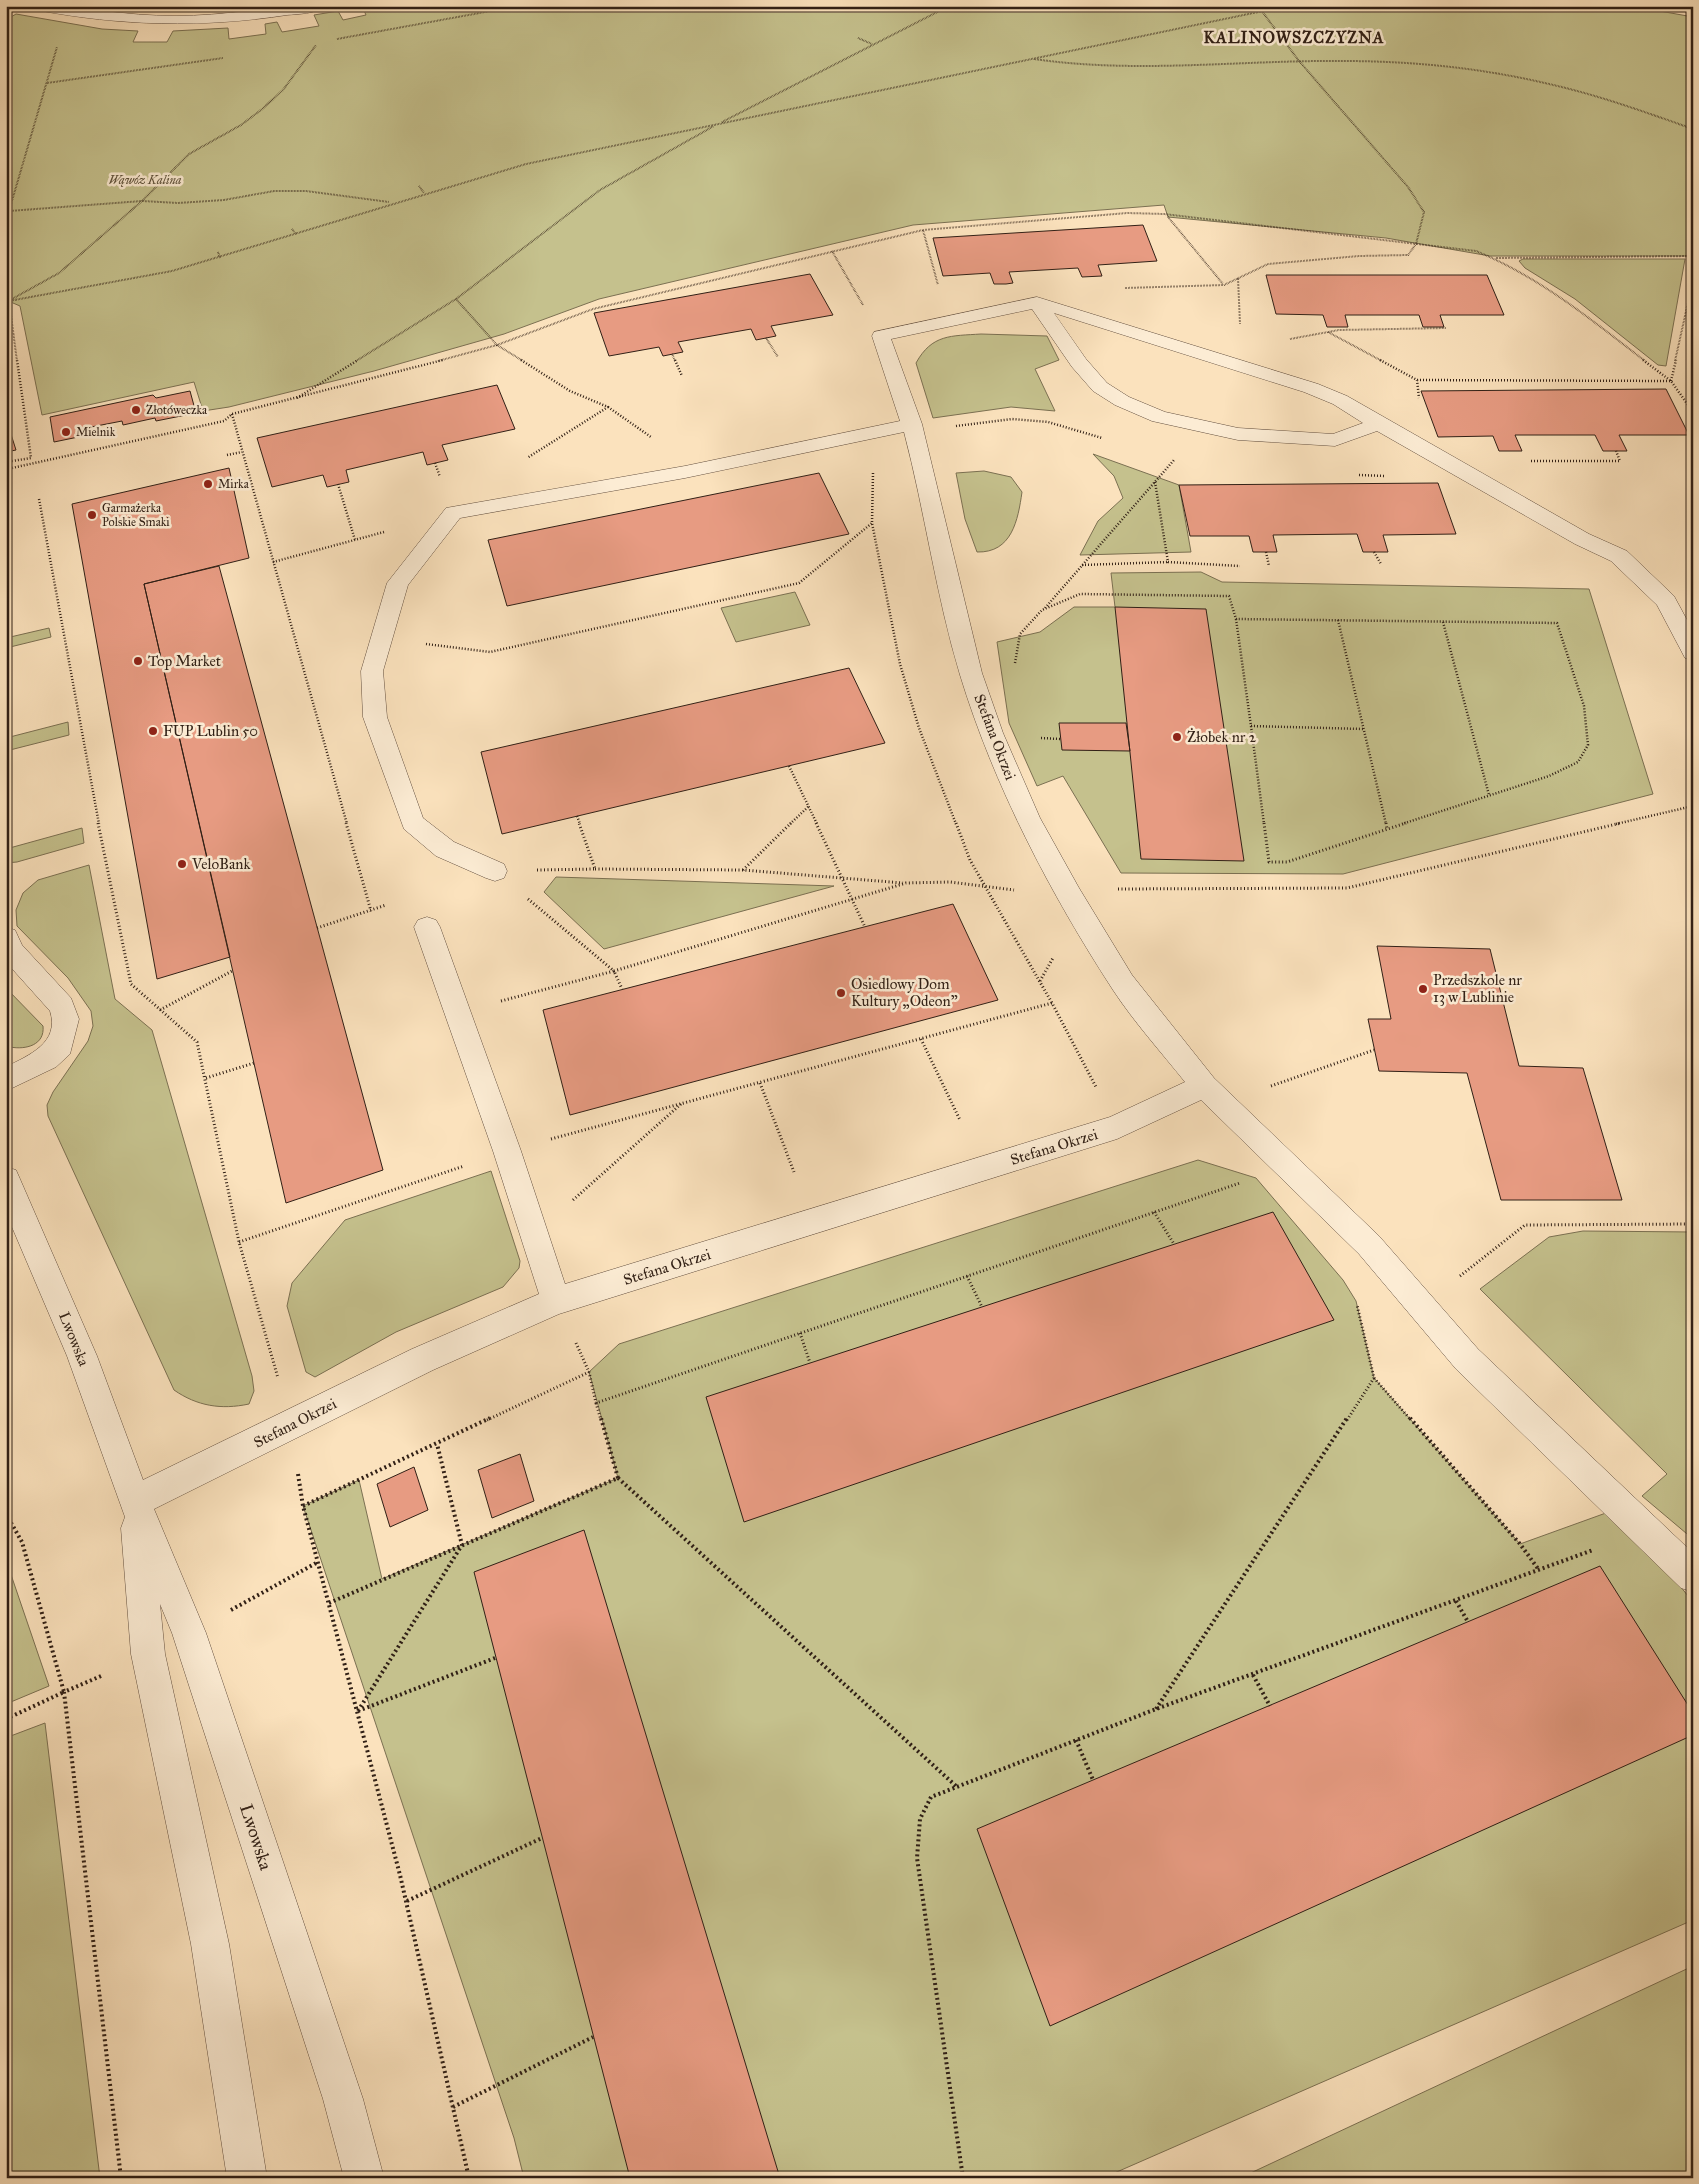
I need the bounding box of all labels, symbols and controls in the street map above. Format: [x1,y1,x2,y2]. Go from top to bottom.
district label: KALINOWSZCZYZNA [1204,28,1384,47]
park label: Wąwóz Kalina [109,173,182,187]
place label: Złotóweczka [146,403,208,417]
marker: Złotóweczka [130,404,142,416]
place label: Mielnik [76,425,116,439]
marker: Mielnik [60,426,72,438]
place label: Mirka [218,477,250,491]
marker: Mirka [202,478,214,490]
place label: Garmażerka Polskie Smaki [102,501,170,529]
marker: Garmażerka Polskie Smaki [86,509,98,521]
place label: Top Market [148,652,222,670]
marker: Top Market [132,655,144,667]
street label: Stefana Okrzei [970,692,1020,782]
place label: FUP Lublin 50 [163,722,258,740]
marker: FUP Lublin 50 [147,725,159,737]
place label: Żłobek nr 2 [1187,728,1257,746]
marker: Żłobek nr 2 [1171,731,1183,743]
place label: VeloBank [191,855,250,873]
marker: VeloBank [176,858,188,870]
place label: Przedszkole nr 13 w Lublinie [1433,971,1522,1006]
place label: Osiedlowy Dom Kultury „Odeon” [851,975,958,1010]
marker: Przedszkole nr 13 w Lublinie [1417,983,1429,995]
marker: Osiedlowy Dom Kultury „Odeon” [835,987,847,999]
street label: Stefana Okrzei [1008,1125,1100,1169]
street label: Stefana Okrzei [621,1245,713,1289]
street label: Lwowska [55,1309,93,1369]
street label: Stefana Okrzei [251,1394,339,1452]
street label: Lwowska [235,1801,277,1873]

